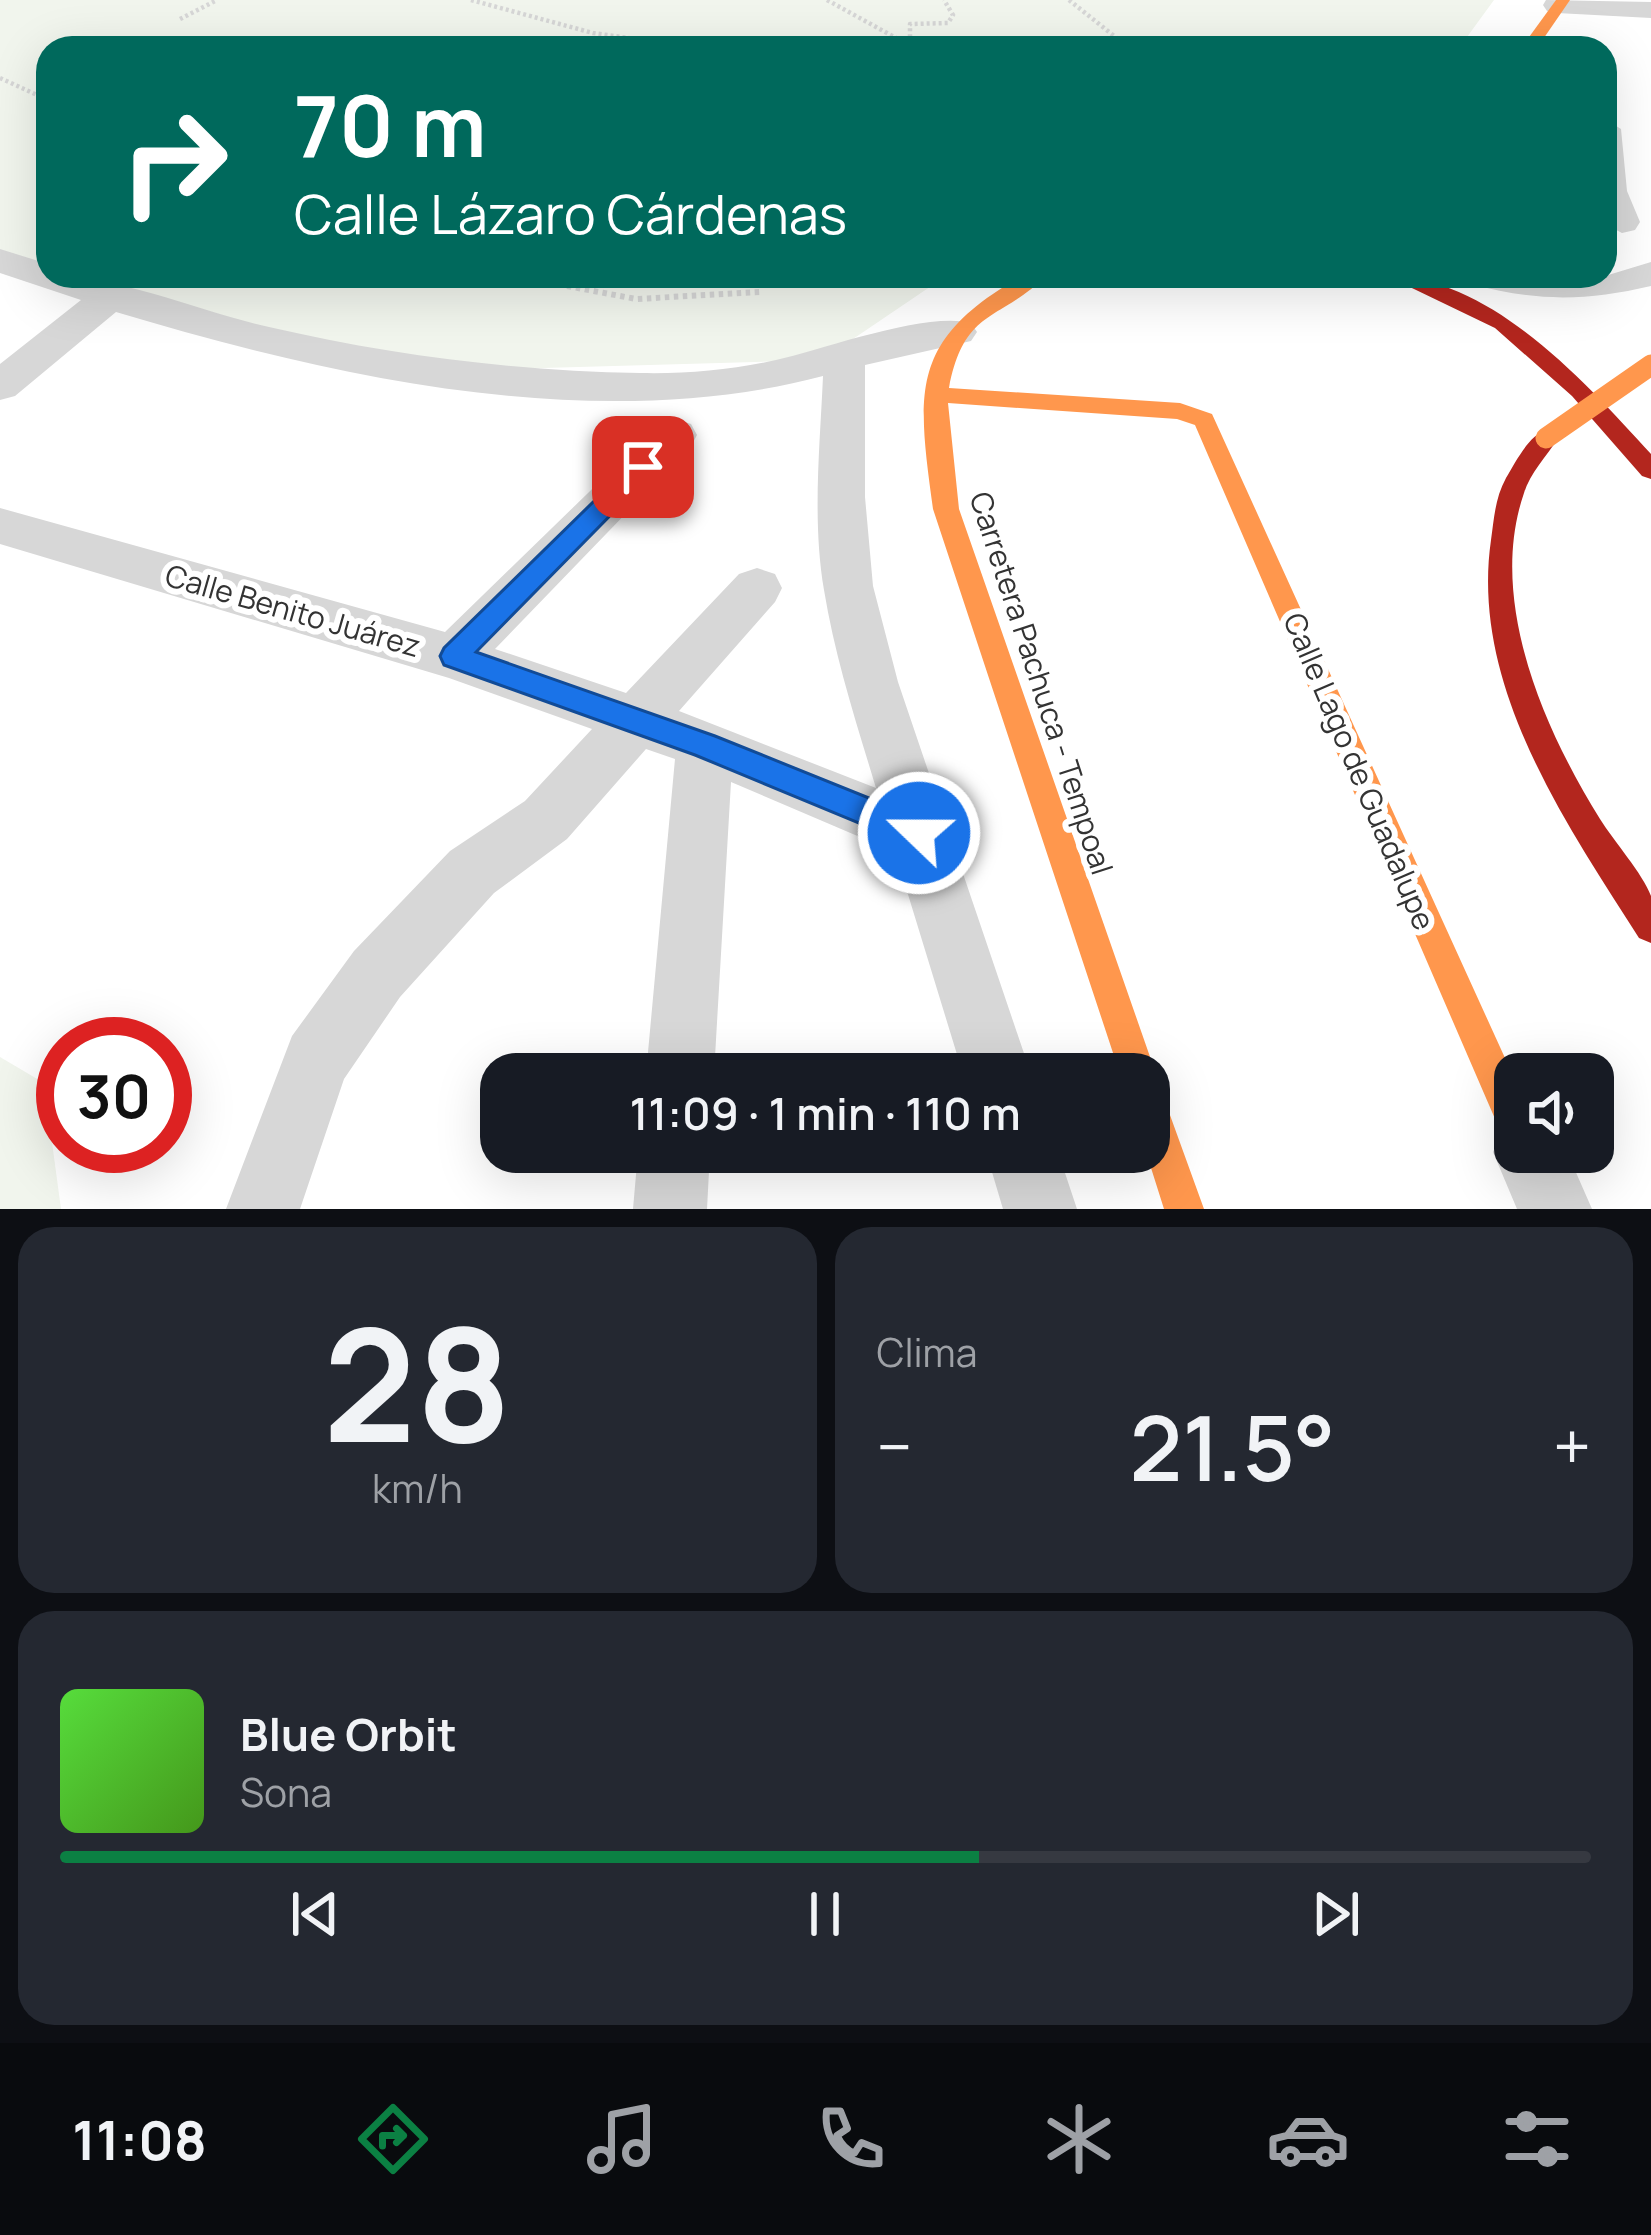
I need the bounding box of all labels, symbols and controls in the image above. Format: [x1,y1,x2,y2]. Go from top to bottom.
text: 70 m [294,67,486,182]
icon: right [96,84,252,240]
text: Calle Lázaro Cárdenas [294,176,847,250]
pin [592,416,694,518]
icon: arrive [610,434,676,500]
street label: Carretera Pachuca - Tempoal [961,486,1123,880]
street label: Calle Benito Juárez [161,554,425,666]
street label: Calle Lago de Guadalupe [1275,606,1445,936]
position arrow [856,770,982,896]
speed limit sign: 30 [36,1017,192,1173]
map controls [1494,1053,1614,1173]
button: sound [1494,1053,1614,1173]
text: 11:09 · 1 min · 110 m [629,1082,1021,1144]
text: 28 [323,1276,511,1489]
text: Clima [877,1325,977,1379]
text: 21.5° [1130,1385,1336,1508]
text: − [877,1401,912,1491]
text: + [1553,1401,1591,1491]
text: km/h [372,1461,463,1515]
text: Blue Orbit [240,1703,457,1765]
text: Sona [240,1765,332,1819]
icon: previous [282,1881,348,1947]
icon: pause [792,1881,858,1947]
icon: next [1303,1881,1369,1947]
icon: directions [351,2097,435,2181]
icon: music [580,2097,664,2181]
icon: phone [809,2097,893,2181]
icon: climate [1037,2097,1121,2181]
icon: car [1266,2097,1350,2181]
icon: filters [1495,2097,1579,2181]
text: 11:08 [72,2102,207,2176]

